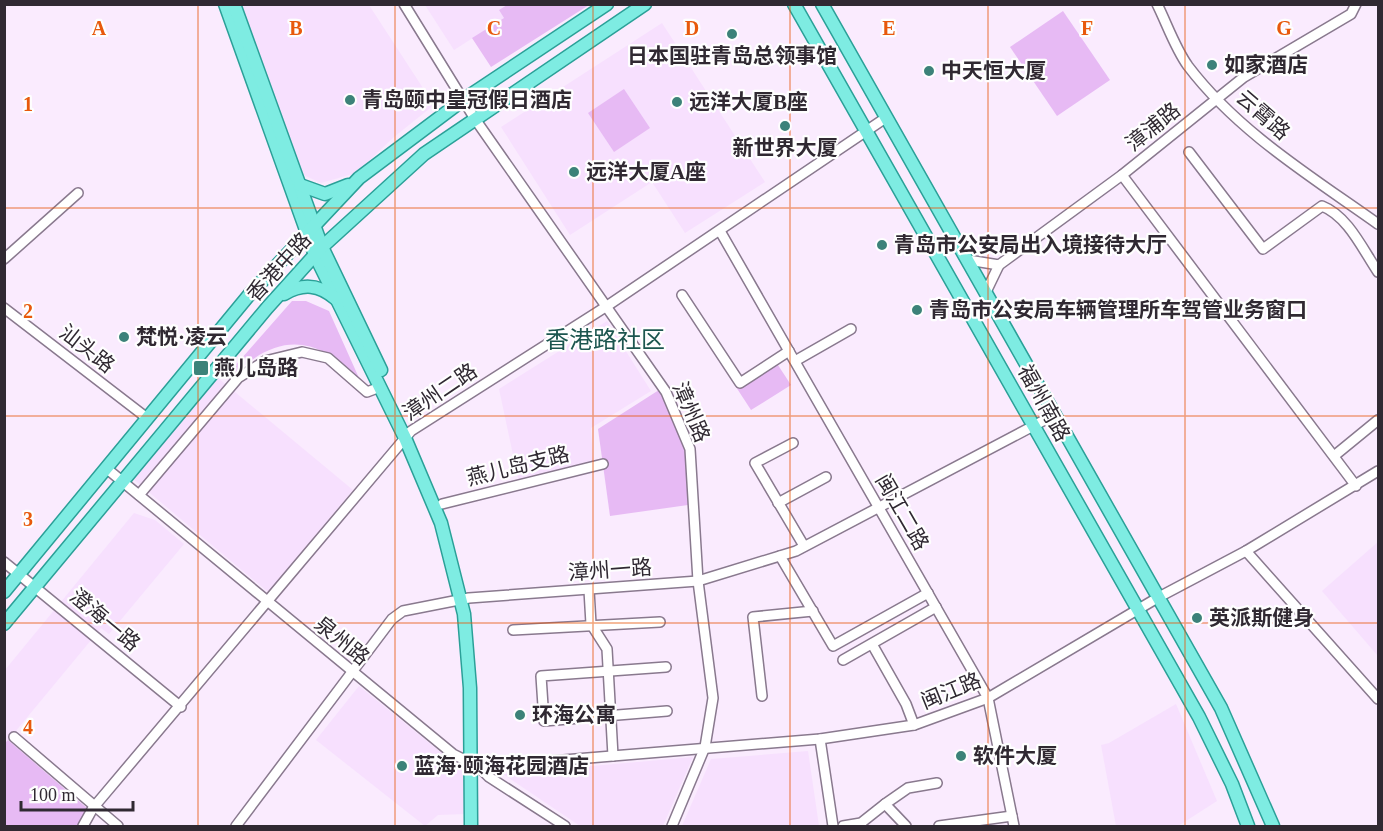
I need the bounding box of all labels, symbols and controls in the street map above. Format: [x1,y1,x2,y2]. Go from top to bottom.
text: A [92,17,107,39]
text: B [289,17,303,39]
text: C [487,17,501,39]
text: D [685,17,699,39]
text: E [882,17,896,39]
text: F [1081,17,1093,39]
text: G [1276,17,1292,39]
marker: 日本国驻青岛总领事馆 [725,27,739,41]
place label: 日本国驻青岛总领事馆 [627,44,837,68]
place label: 如家酒店 [1224,53,1308,77]
marker: 如家酒店 [1205,58,1219,72]
place label: 中天恒大厦 [941,59,1046,83]
marker: 中天恒大厦 [922,64,936,78]
street label: 云霄路 [1231,85,1295,145]
place label: 青岛颐中皇冠假日酒店 [362,88,572,112]
place label: 远洋大厦B座 [689,90,808,114]
text: 1 [23,93,33,115]
marker: 青岛颐中皇冠假日酒店 [343,93,357,107]
marker: 远洋大厦B座 [670,95,684,109]
street label: 漳浦路 [1121,98,1185,156]
marker: 新世界大厦 [778,119,792,133]
place label: 新世界大厦 [733,136,838,160]
place label: 远洋大厦A座 [586,160,706,184]
marker: 远洋大厦A座 [567,165,581,179]
street label: 香港中路 [242,228,316,306]
place label: 青岛市公安局出入境接待大厅 [894,233,1167,257]
marker: 青岛市公安局出入境接待大厅 [875,238,889,252]
place label: 青岛市公安局车辆管理所车驾管业务窗口 [929,298,1307,322]
text: 2 [23,300,33,322]
marker: 青岛市公安局车辆管理所车驾管业务窗口 [910,303,924,317]
street label: 汕头路 [55,320,119,378]
place label: 梵悦·凌云 [136,325,227,349]
district label: 香港路社区 [545,327,665,353]
marker: 梵悦·凌云 [117,330,131,344]
place label: 燕儿岛路 [214,356,298,380]
marker: 燕儿岛路 [192,359,210,377]
street label: 漳州二路 [398,359,482,425]
street label: 福州南路 [1013,360,1075,446]
street label: 漳州路 [668,378,714,446]
street label: 燕儿岛支路 [464,442,572,490]
street label: 闽江二路 [871,470,933,554]
text: 3 [23,508,33,530]
street label: 漳州一路 [567,555,653,585]
street label: 澄海一路 [65,584,145,656]
place label: 英派斯健身 [1209,606,1314,630]
marker: 英派斯健身 [1190,611,1204,625]
street label: 泉州路 [310,612,374,670]
street label: 闽江路 [917,668,985,714]
place label: 环海公寓 [532,703,616,727]
marker: 环海公寓 [513,708,527,722]
text: 4 [23,716,33,738]
place label: 软件大厦 [973,744,1057,768]
marker: 软件大厦 [954,749,968,763]
place label: 蓝海·颐海花园酒店 [414,754,589,778]
marker: 蓝海·颐海花园酒店 [395,759,409,773]
scale bar [21,774,134,812]
text: 100 m [30,785,76,805]

